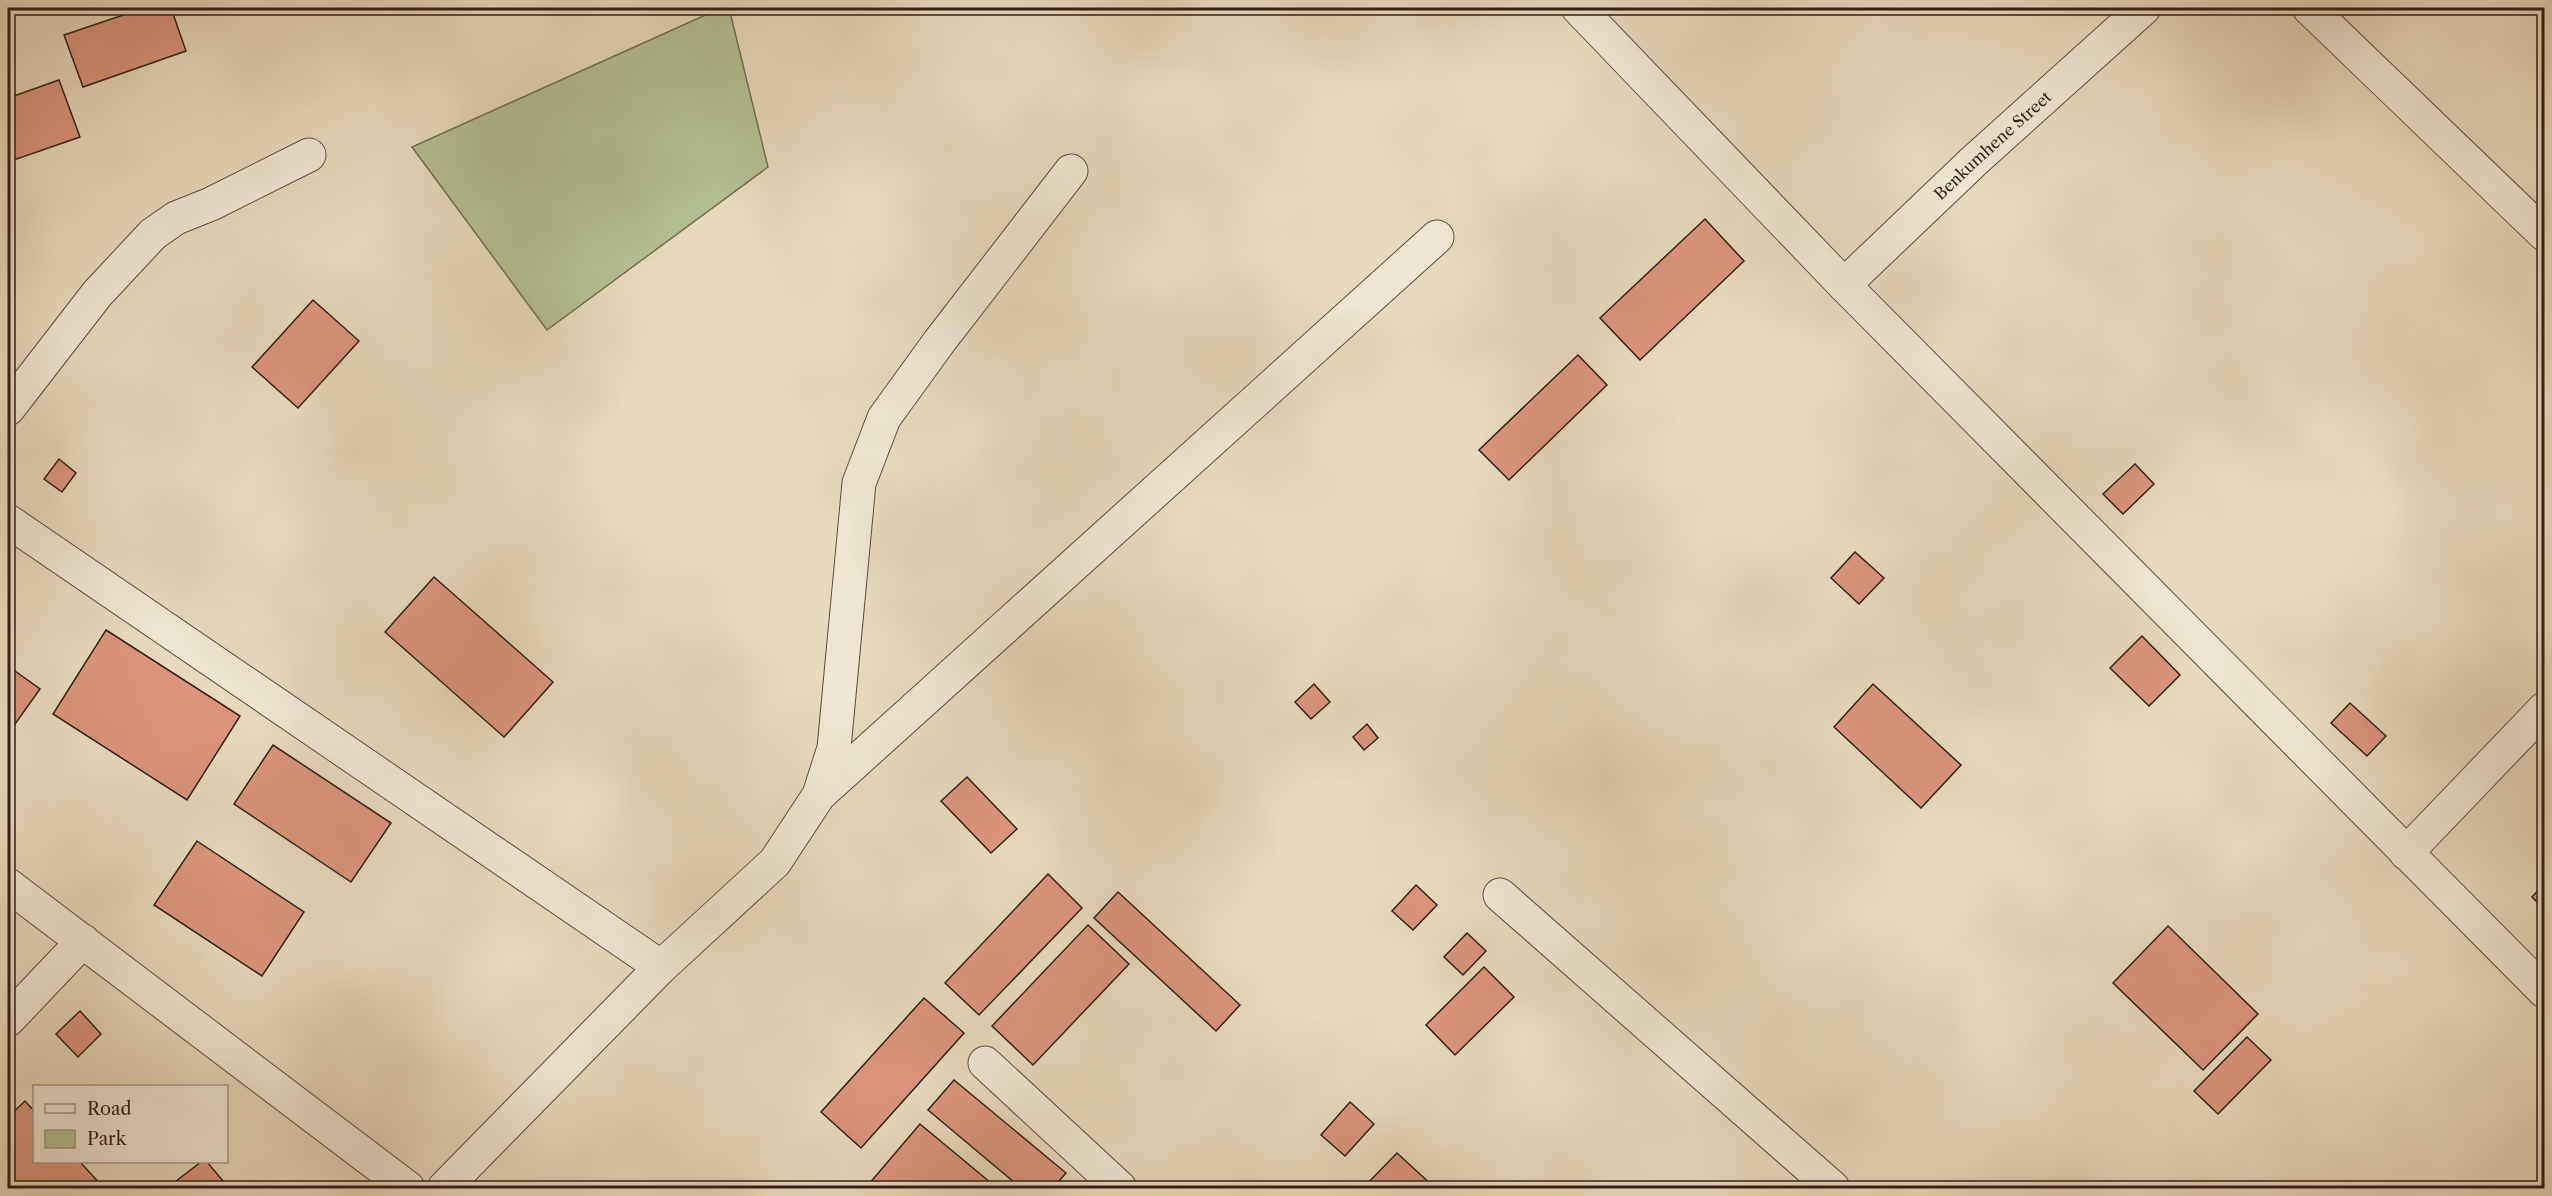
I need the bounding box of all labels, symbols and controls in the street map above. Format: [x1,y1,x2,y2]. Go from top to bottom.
street label: Benkumhene Street [1930,86,2055,204]
legend [33,1085,228,1163]
text: Road [87,1098,132,1120]
text: Park [87,1128,128,1150]

